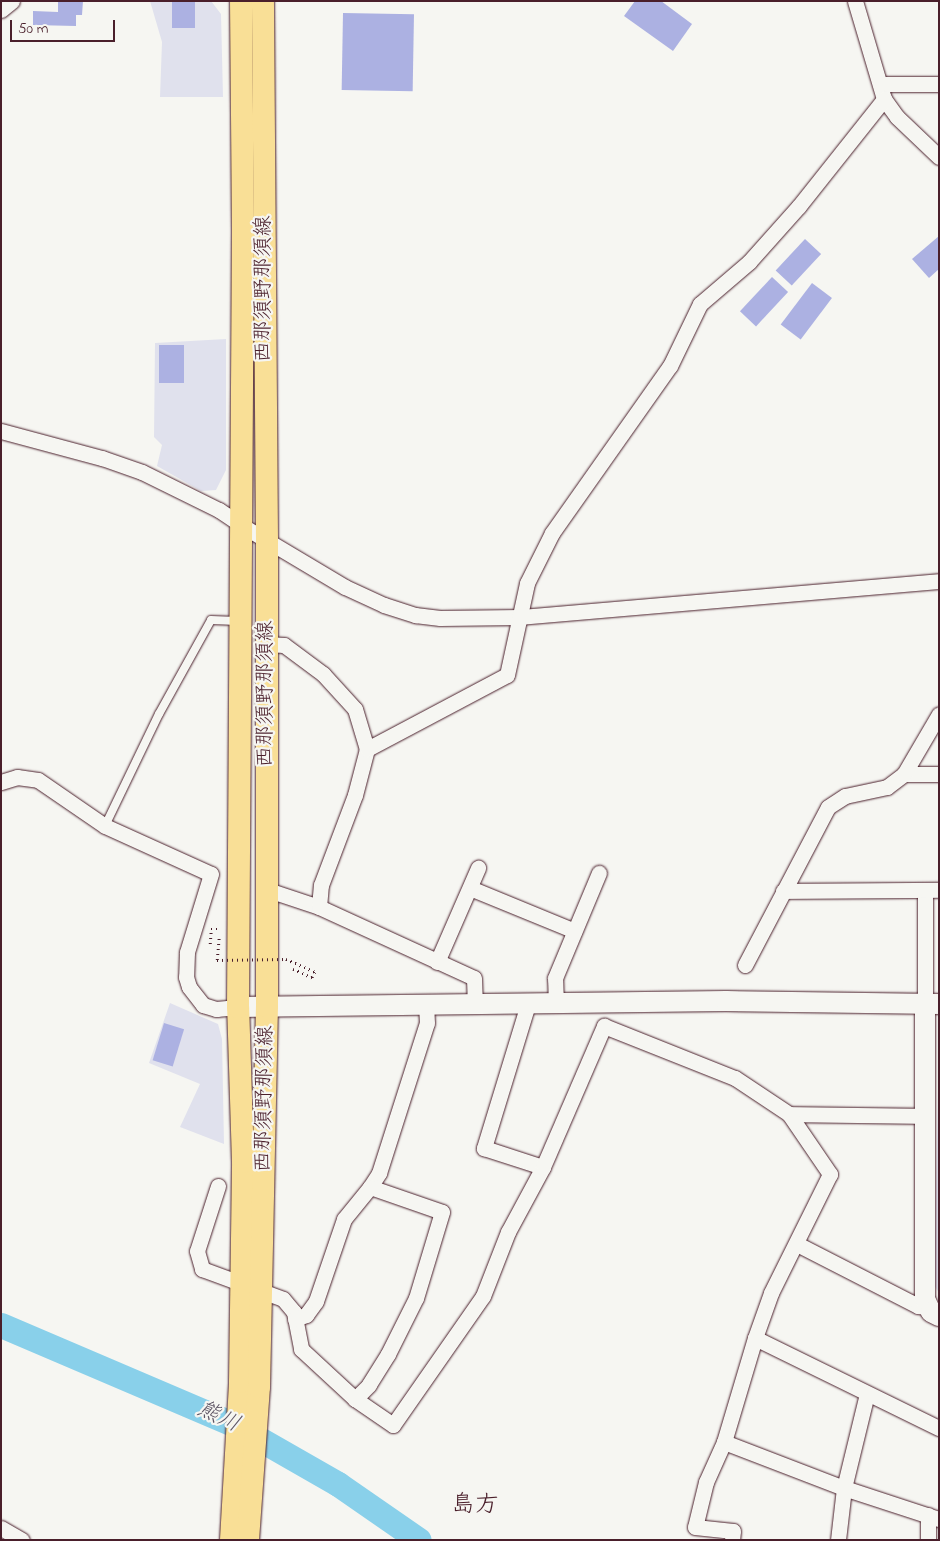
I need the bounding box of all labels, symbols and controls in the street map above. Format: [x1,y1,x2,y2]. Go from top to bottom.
scale bar [12,10,118,42]
text: 50 m [18,18,48,40]
street label: 西那須野那須線 [251,216,277,362]
street label: 西那須野那須線 [253,621,279,767]
street label: 西那須野那須線 [251,1025,279,1173]
water label: 熊川 [192,1397,244,1439]
district label: 島方 [451,1492,499,1520]

